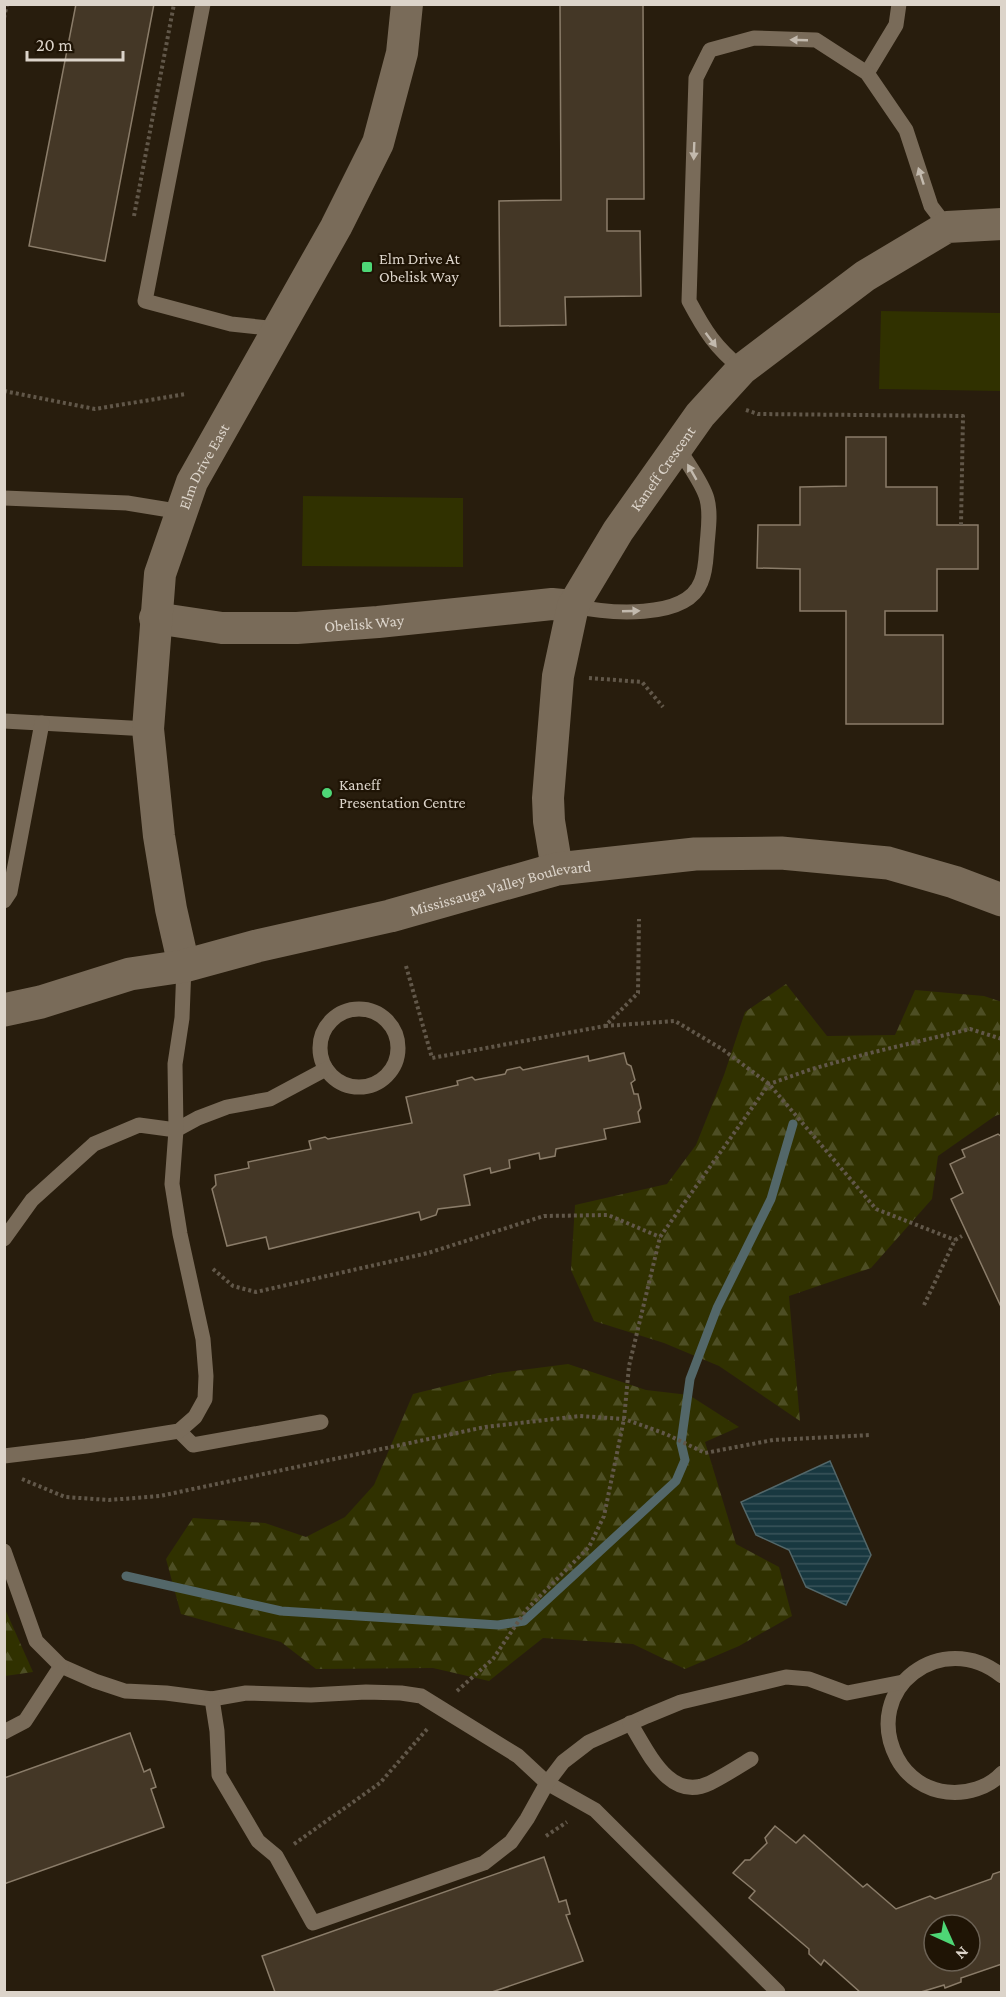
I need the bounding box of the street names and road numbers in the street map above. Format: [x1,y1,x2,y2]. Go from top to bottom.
street label: Elm Drive East [175,420,232,511]
street label: Kaneff Crescent [627,422,699,514]
street label: Obelisk Way [324,611,405,634]
street label: Mississauga Valley Boulevard [408,857,593,919]

